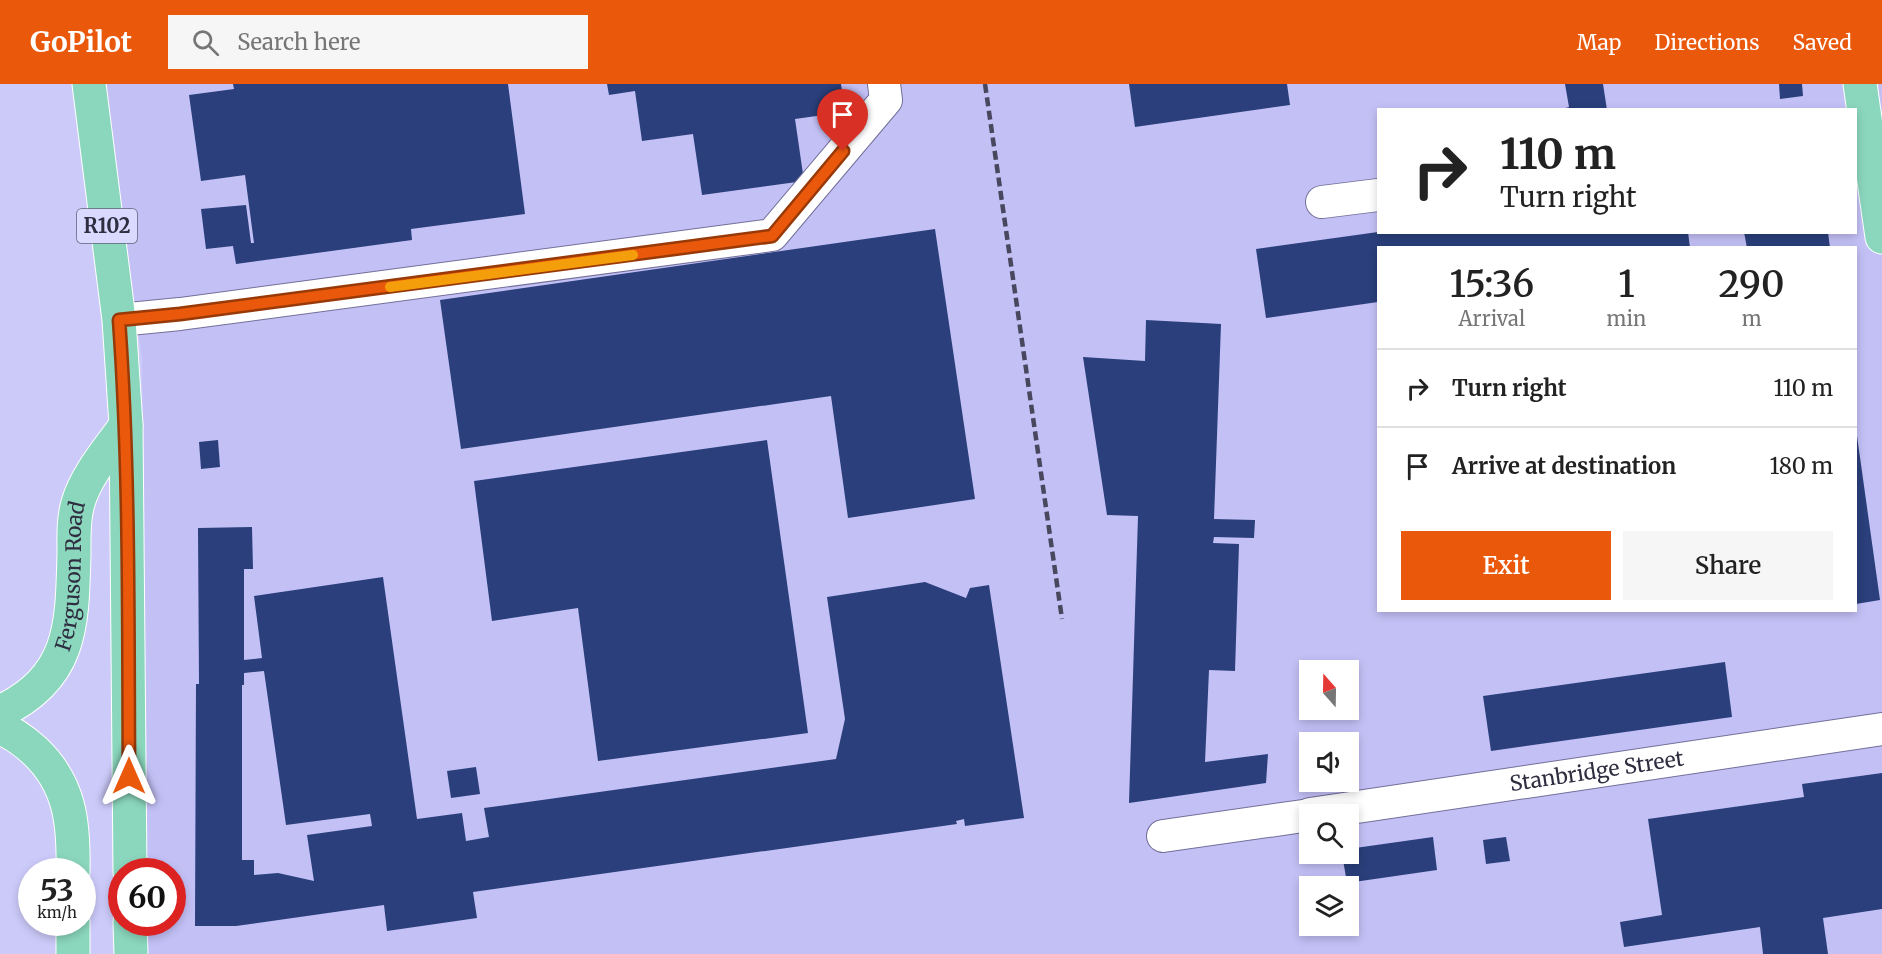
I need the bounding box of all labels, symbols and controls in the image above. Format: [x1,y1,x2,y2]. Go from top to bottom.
search box [168,15,588,69]
text: GoPilot [30,24,132,60]
icon: search [189,26,222,59]
text: Search here [237,28,361,56]
text: Map [1577,29,1621,56]
text: Directions [1654,29,1759,56]
text: Saved [1792,29,1852,56]
pin [817,89,868,151]
icon: arrive [826,98,859,131]
text: 110 m [1500,128,1616,180]
icon: right [1401,132,1479,210]
text: Turn right [1500,180,1637,214]
road number: R102 [77,209,137,243]
text: 15:36 [1449,262,1534,307]
text: 1 [1618,262,1635,307]
text: 290 [1719,262,1785,307]
text: Arrival [1458,306,1525,331]
text: min [1607,306,1646,331]
text: m [1742,306,1762,331]
icon: right [1401,372,1434,405]
text: Turn right [1452,374,1566,402]
text: 110 m [1774,374,1833,402]
icon: arrive [1401,450,1434,483]
text: Arrive at destination [1452,452,1676,480]
text: 180 m [1769,452,1833,480]
street label: Ferguson Road [49,498,91,655]
button: Exit [1401,531,1611,600]
button: Share [1623,531,1833,600]
north arrow [1299,660,1359,720]
map controls [1299,660,1359,936]
button: sound [1299,732,1359,792]
position arrow [97,744,161,808]
street label: Stanbridge Street [1508,745,1686,797]
button: search [1299,804,1359,864]
speed limit sign: 60 [108,858,186,936]
text: 53 [40,871,74,909]
button: layers [1299,876,1359,936]
text: km/h [37,903,77,922]

